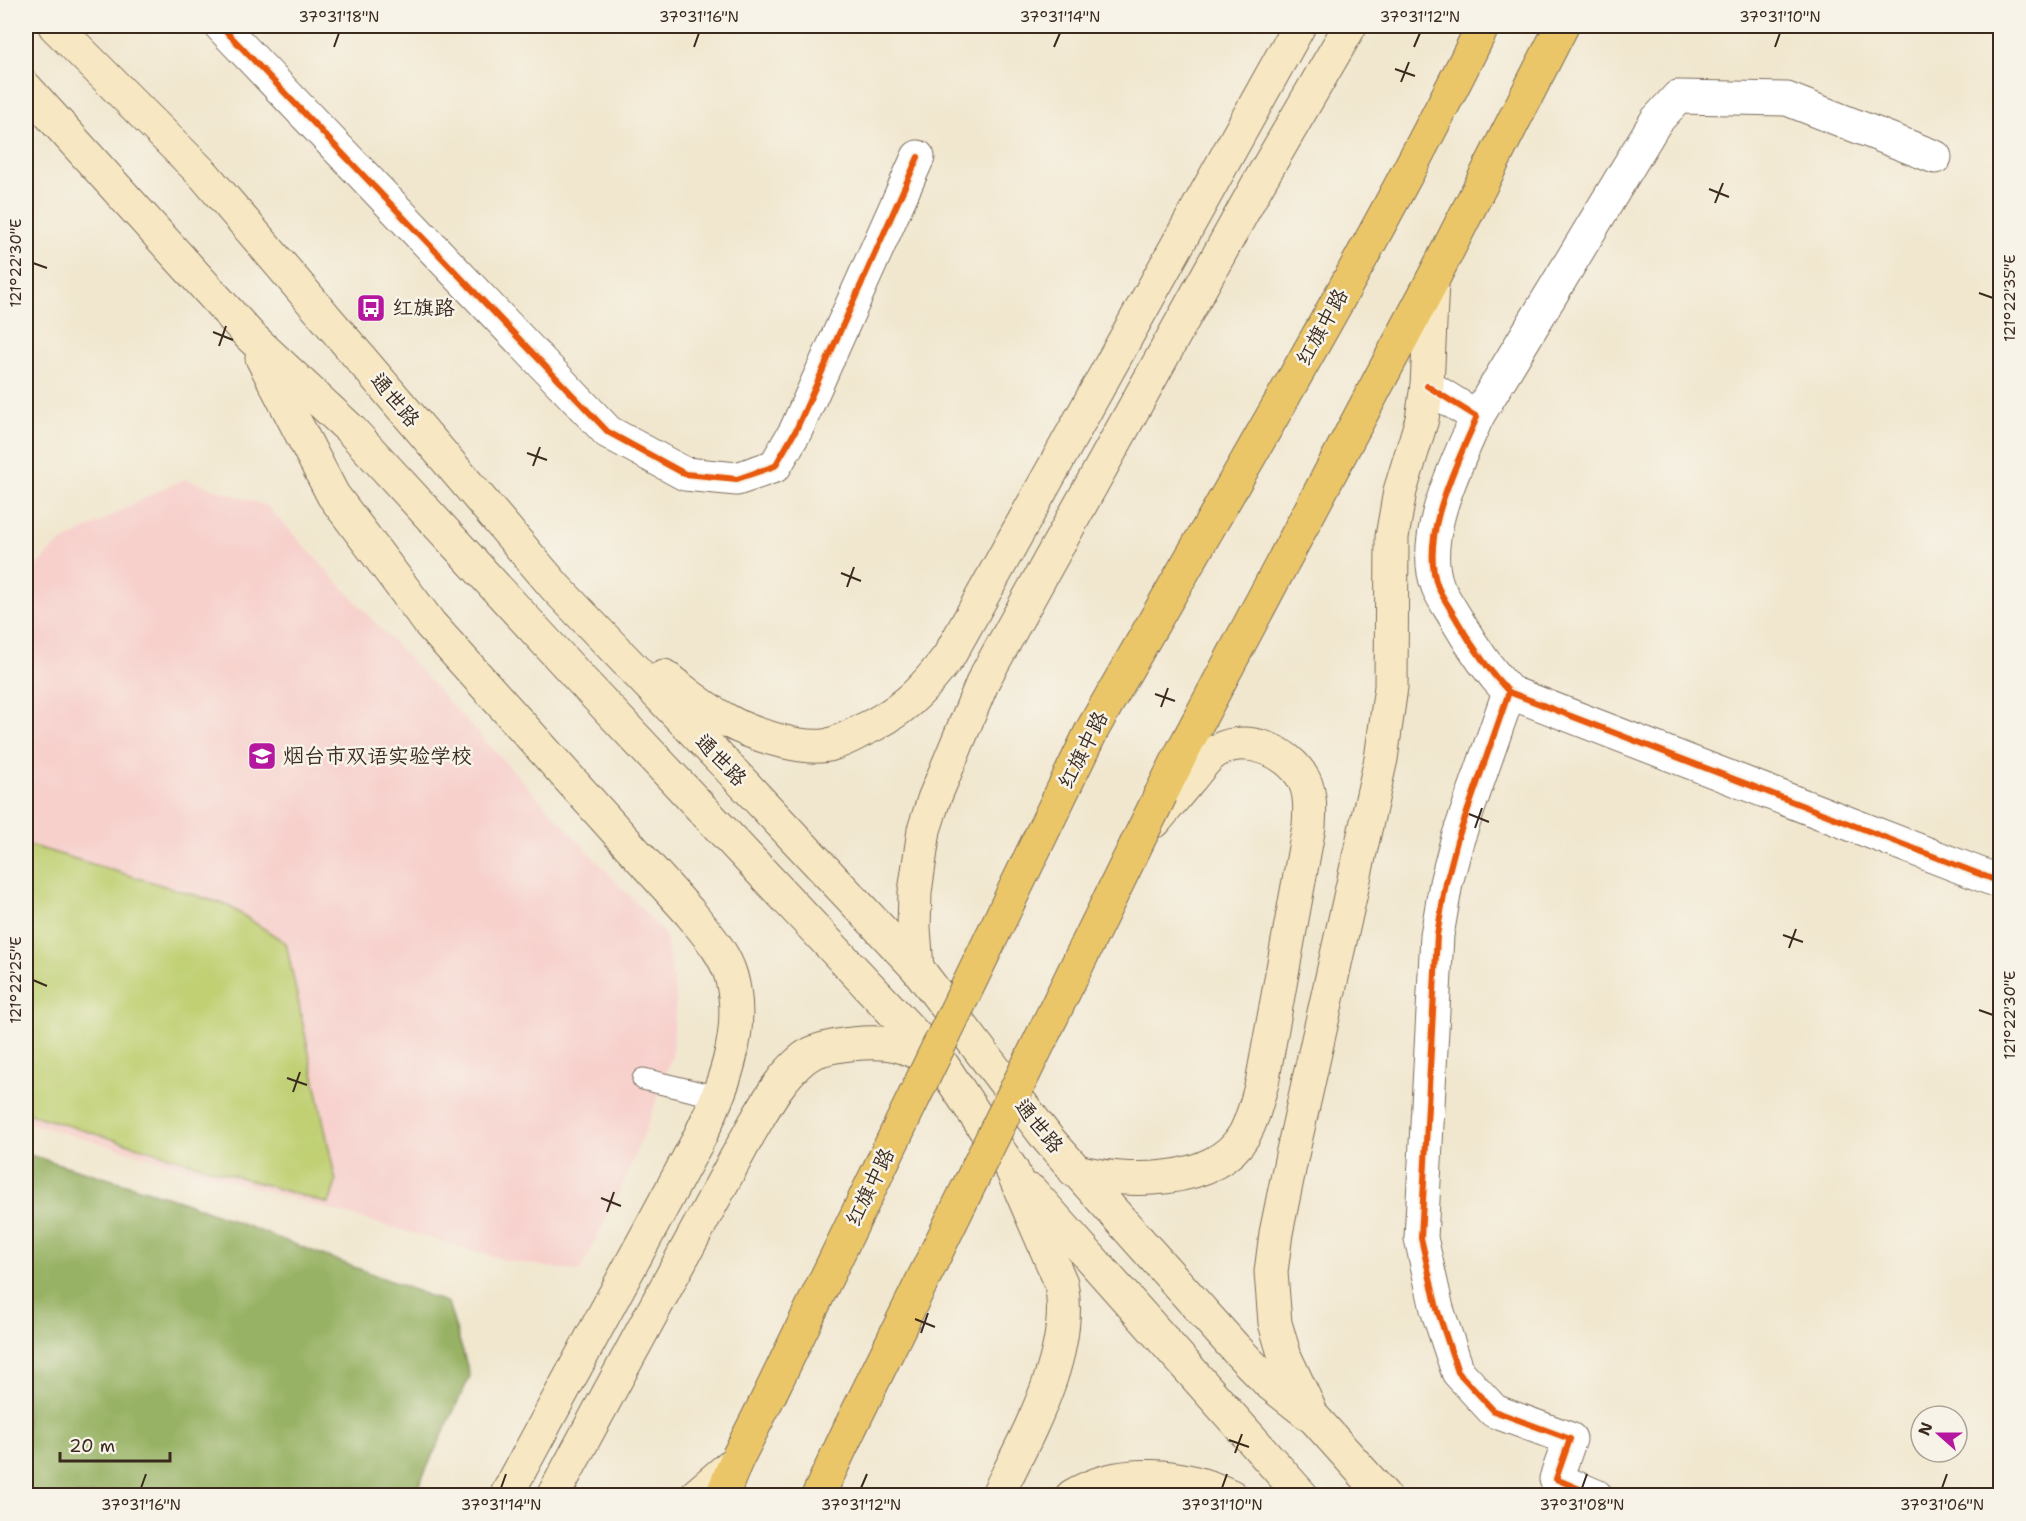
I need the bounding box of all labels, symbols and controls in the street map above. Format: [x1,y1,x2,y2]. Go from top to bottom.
text: 37°31'18"N [298,7,380,27]
text: 37°31'16"N [659,7,739,27]
text: 37°31'14"N [1020,7,1100,27]
text: 37°31'12"N [1380,7,1460,27]
text: 37°31'10"N [1739,7,1821,27]
text: 121°22'30"E [6,218,26,308]
text: 121°22'35"E [2000,254,2020,342]
street label: 红旗中路 [1289,283,1355,371]
bus stop icon: 红旗路 [355,292,387,324]
place label: 红旗路 [392,294,455,322]
street label: 通世路 [364,367,426,433]
street label: 红旗中路 [1051,706,1115,794]
street label: 通世路 [689,728,753,792]
school or university icon: 烟台市双语实验学校 [246,740,278,772]
place label: 烟台市双语实验学校 [283,742,472,770]
text: 121°22'25"E [6,936,26,1024]
text: 121°22'30"E [2000,970,2020,1060]
street label: 通世路 [1008,1093,1070,1159]
street label: 红旗中路 [839,1143,901,1231]
north arrow [1909,1404,1969,1464]
text: N [1913,1419,1938,1438]
scale bar [60,1425,170,1463]
text: 20 m [69,1434,115,1458]
text: 37°31'16"N [101,1495,181,1515]
text: 37°31'14"N [461,1495,541,1515]
text: 37°31'12"N [821,1495,901,1515]
text: 37°31'10"N [1181,1495,1263,1515]
text: 37°31'08"N [1540,1495,1624,1515]
text: 37°31'06"N [1900,1495,1984,1515]

